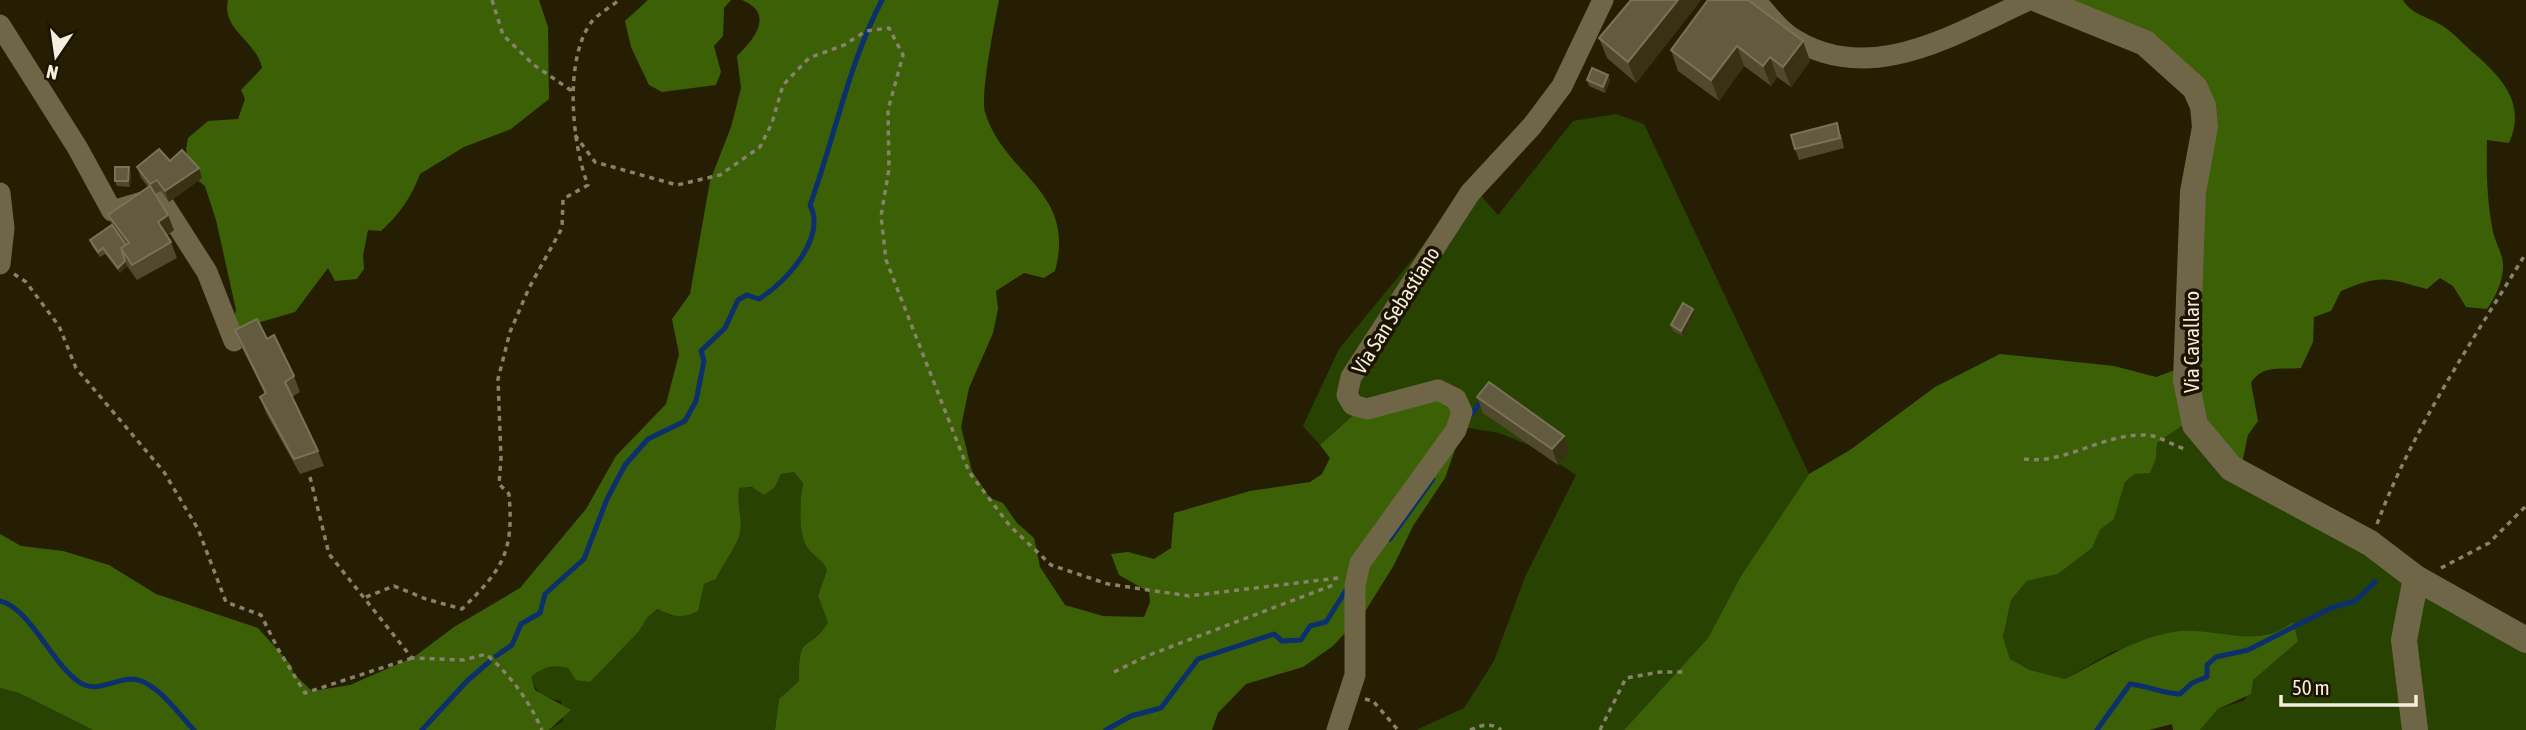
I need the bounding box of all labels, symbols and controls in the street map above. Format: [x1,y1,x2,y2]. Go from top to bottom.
north arrow [21,21,91,91]
text: N [44,61,60,85]
street label: Via San Sebastiano [1346,242,1444,378]
street label: Via Cavallaro [2179,291,2203,393]
scale bar [2281,664,2416,708]
text: 50 m [2292,675,2330,699]

